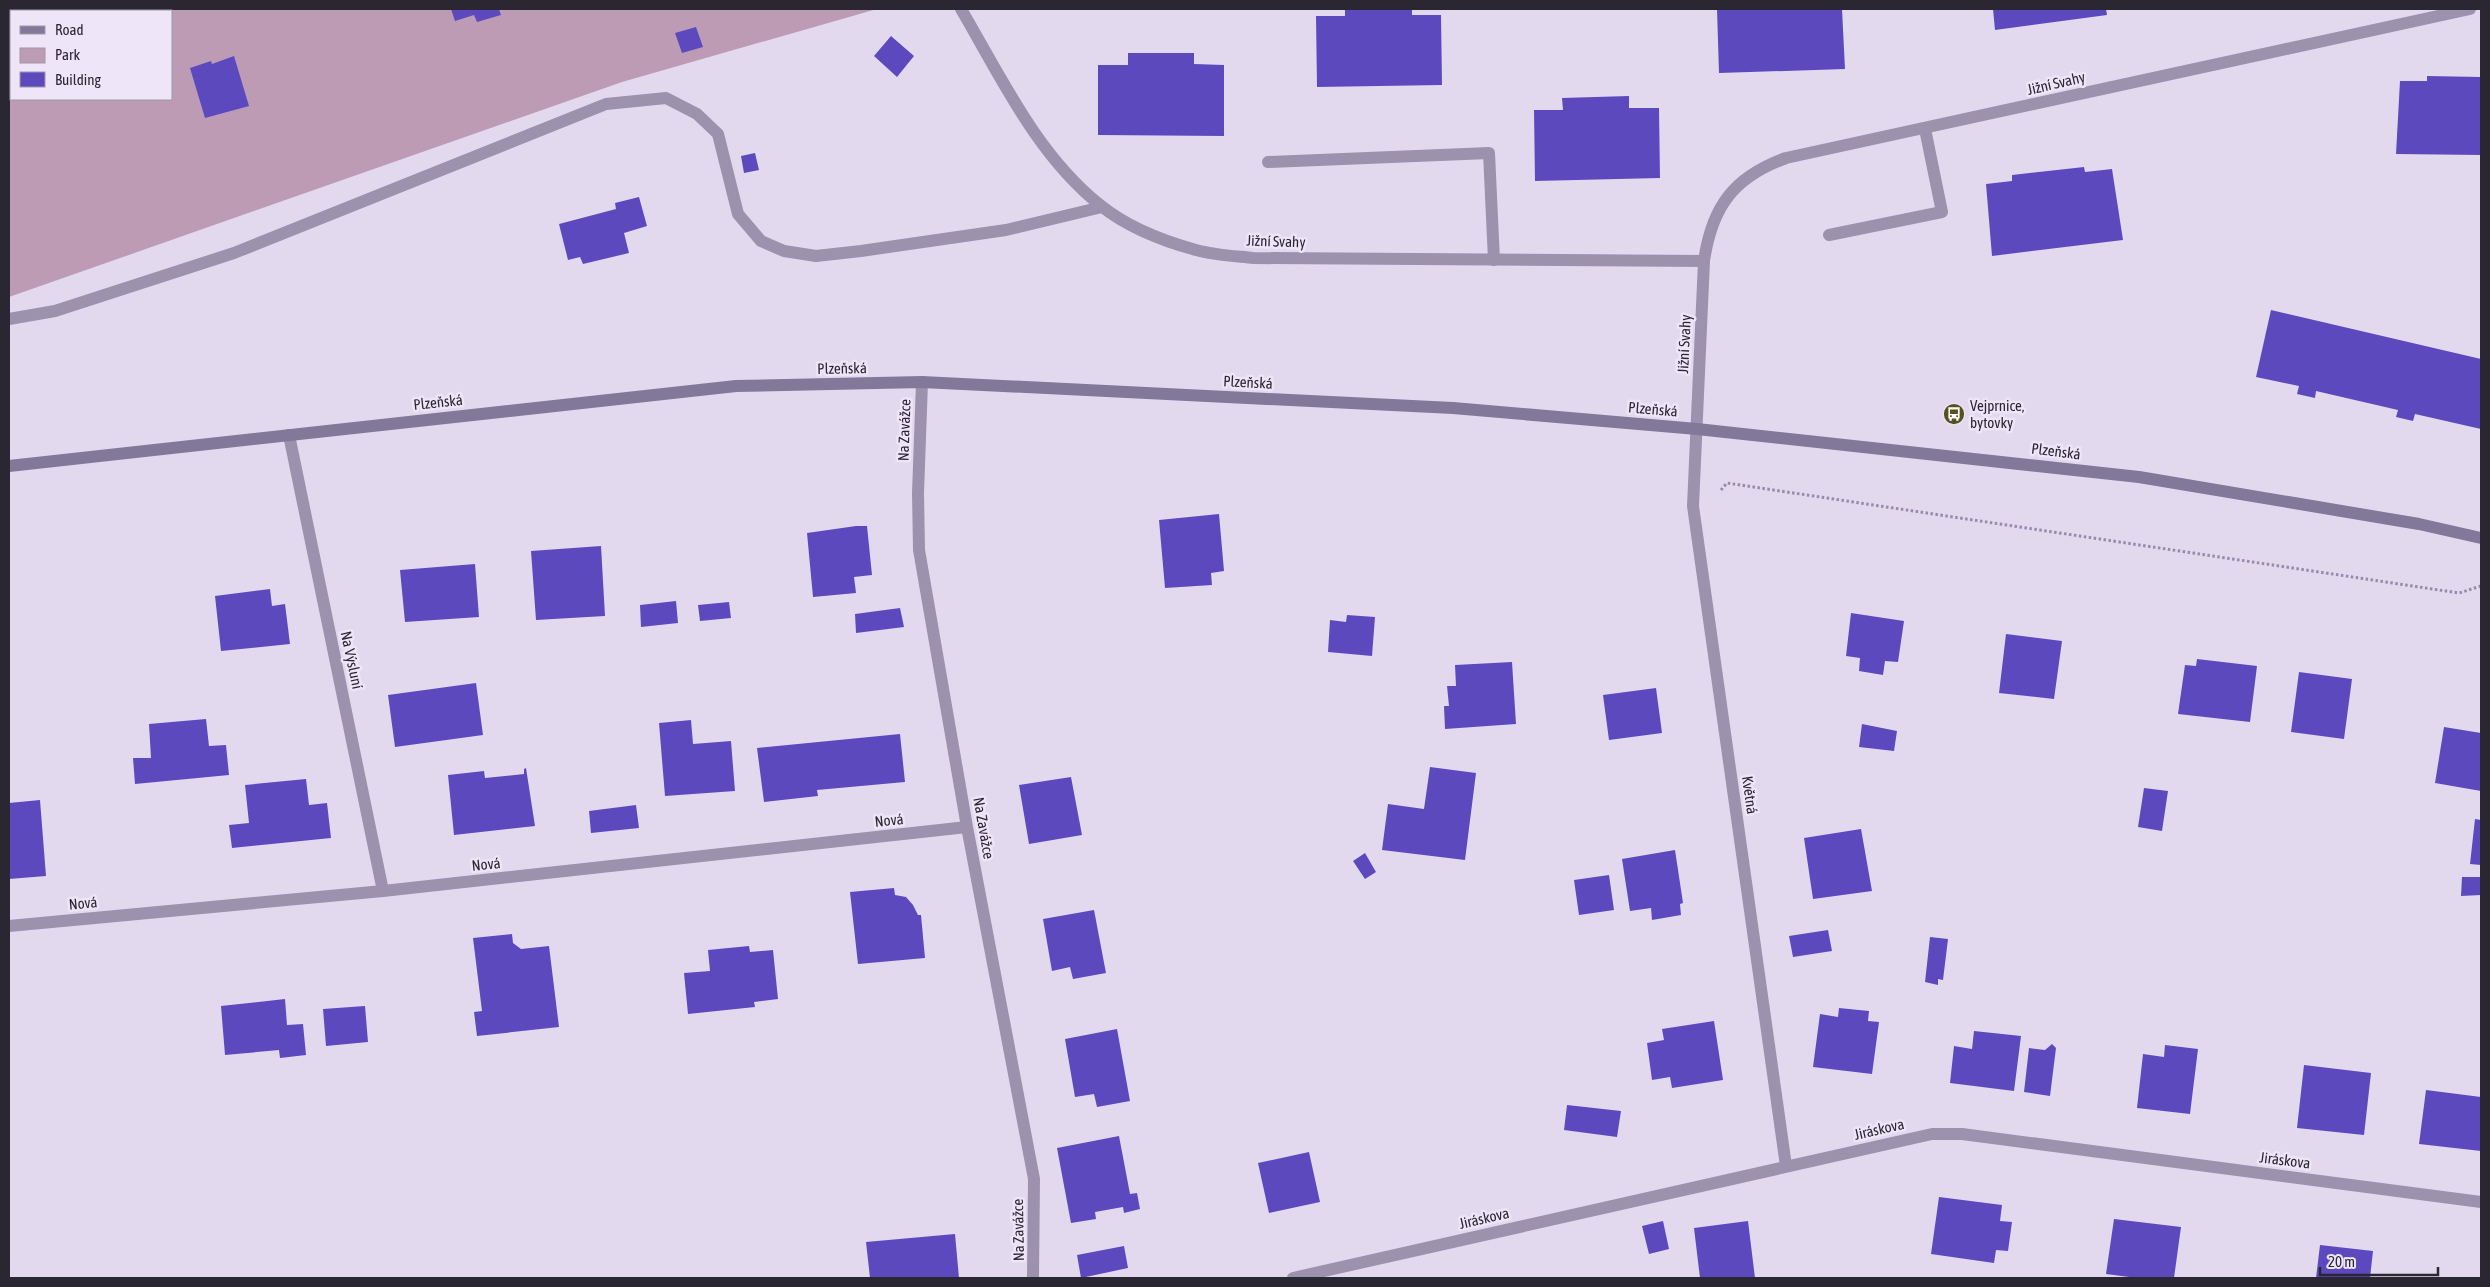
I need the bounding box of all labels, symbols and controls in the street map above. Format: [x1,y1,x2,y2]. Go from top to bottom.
legend [10,10,172,100]
text: Road [55,21,84,38]
text: Park [55,46,80,63]
street label: Jižní Svahy [2025,68,2087,98]
text: Building [55,71,101,88]
street label: Jižní Svahy [1246,231,1306,251]
street label: Jižní Svahy [1674,314,1694,374]
street label: Plzeňská [817,359,867,377]
street label: Plzeňská [1223,372,1273,392]
street label: Plzeňská [412,391,464,413]
place label: Vejprnice, bytovky [1970,397,2025,431]
street label: Na Zavážce [894,398,914,461]
street label: Plzeňská [1628,398,1678,420]
bus stop icon: Vejprnice, bytovky [1942,402,1966,426]
street label: Plzeňská [2030,440,2082,462]
street label: Na Výsluní [338,630,367,691]
street label: Květná [1739,775,1761,815]
street label: Na Zavážce [970,796,998,860]
street label: Nová [874,810,904,830]
street label: Nová [471,854,501,874]
street label: Nová [68,893,98,913]
street label: Jiráskova [1852,1115,1906,1143]
street label: Jiráskova [2259,1148,2311,1172]
street label: Na Zavážce [1009,1199,1027,1261]
street label: Jiráskova [1457,1204,1511,1232]
scale bar [2320,1244,2438,1276]
text: 20 m [2328,1253,2355,1270]

